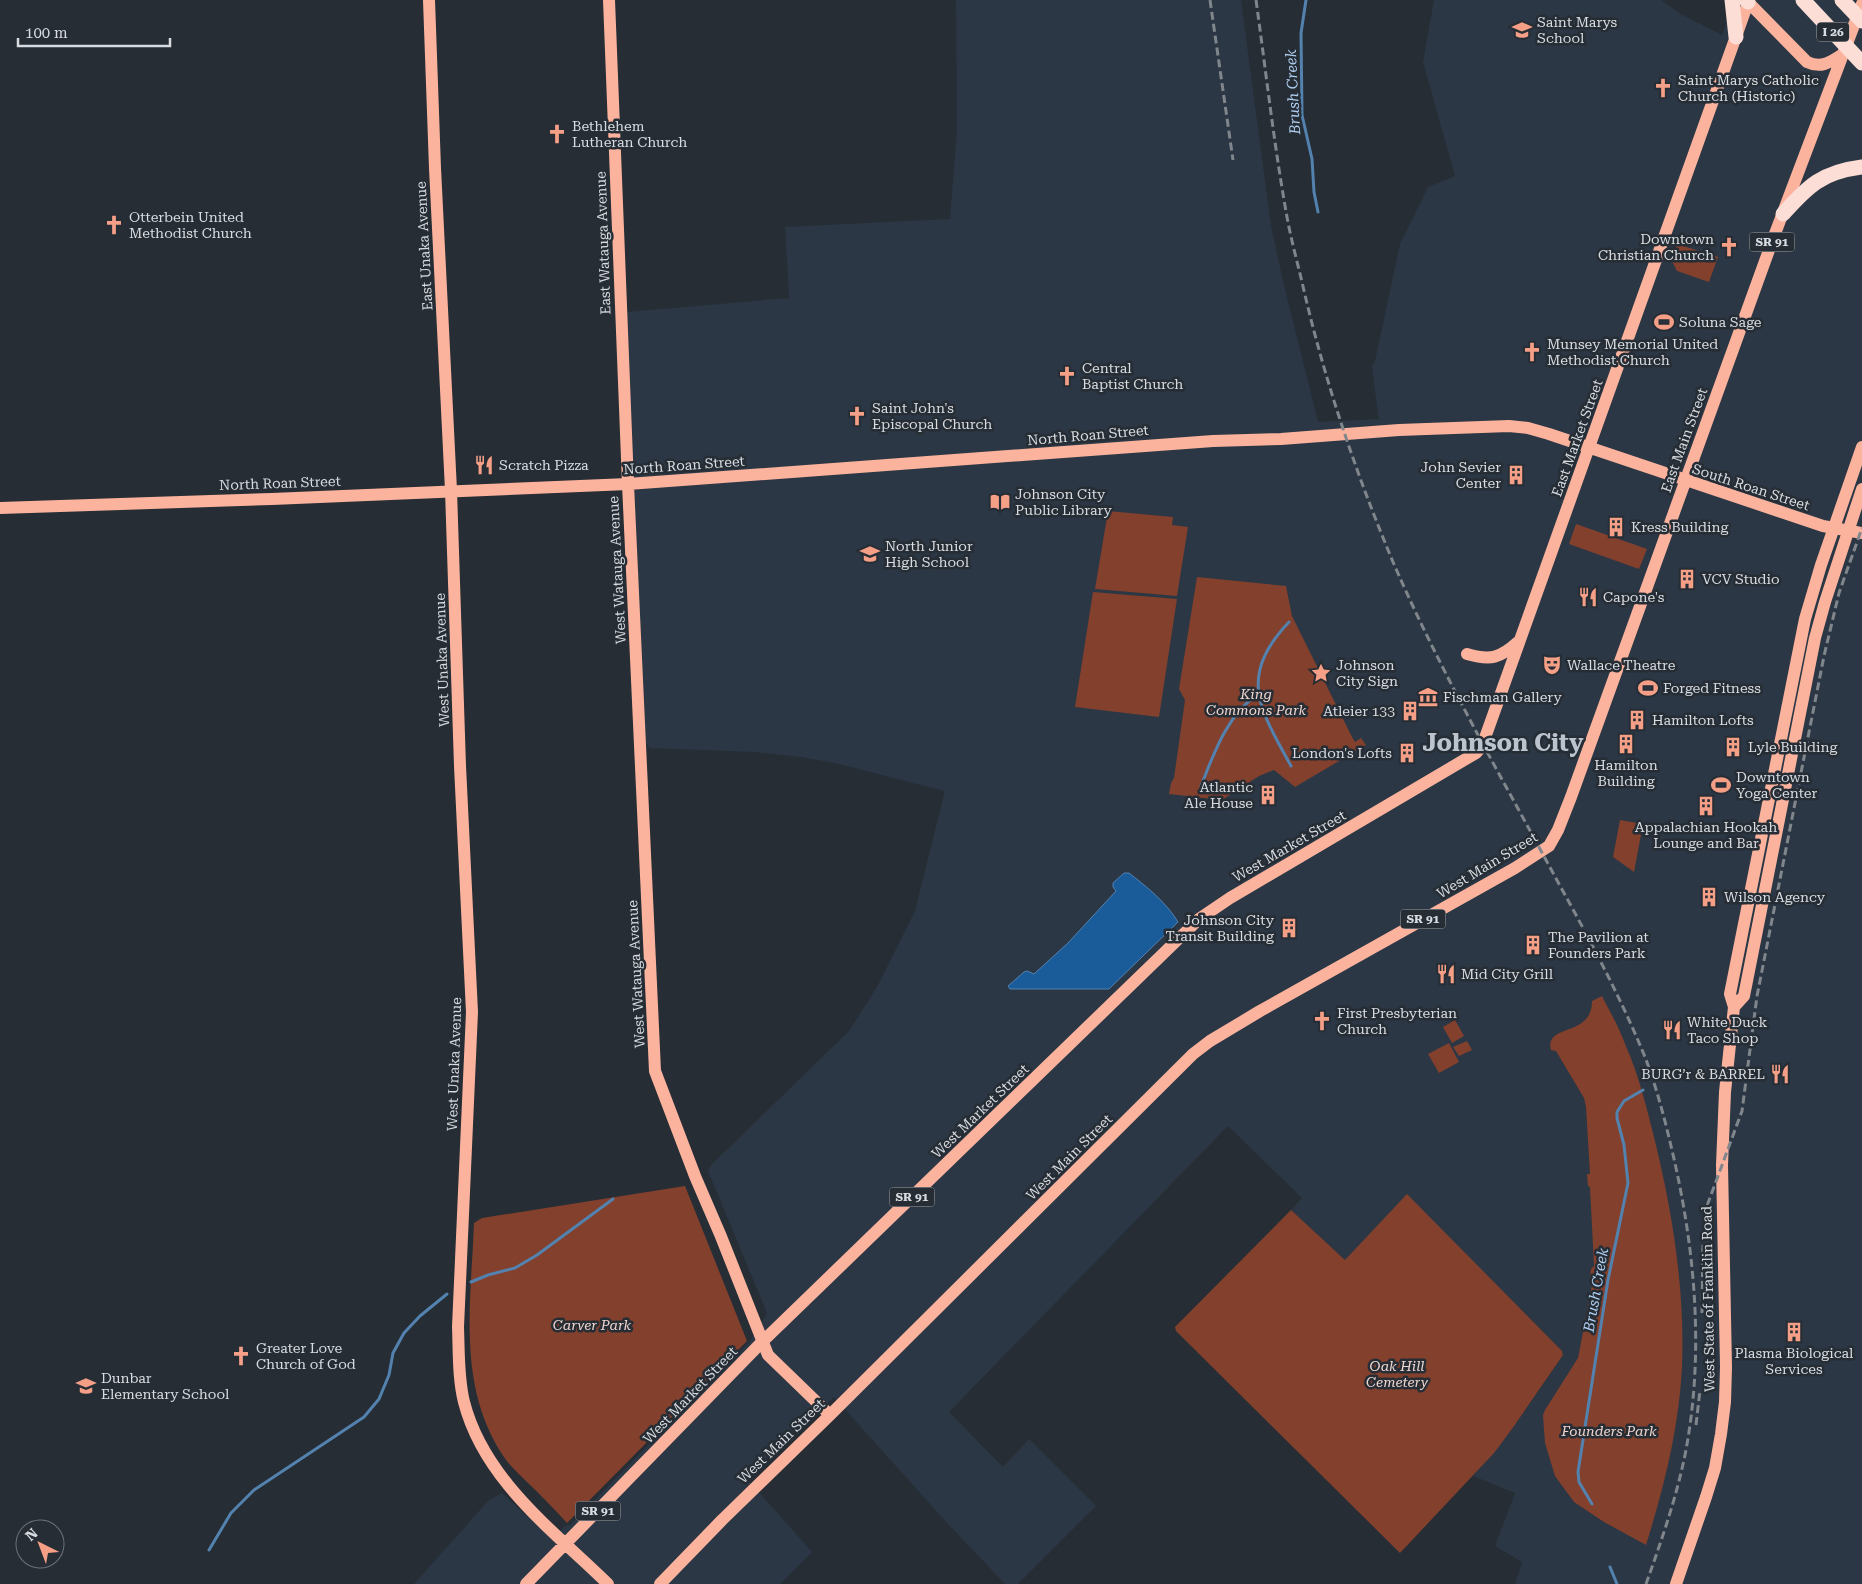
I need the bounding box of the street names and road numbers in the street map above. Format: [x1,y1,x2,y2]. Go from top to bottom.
road number: I 26 [1817,22,1849,42]
street label: East Watauga Avenue [592,171,614,315]
street label: East Unaka Avenue [413,181,435,311]
road number: SR 91 [1750,232,1794,252]
street label: East Market Street [1548,377,1606,499]
street label: East Main Street [1658,386,1710,494]
street label: North Roan Street [1027,422,1149,448]
street label: North Roan Street [623,453,745,477]
street label: South Roan Street [1690,460,1812,514]
street label: North Roan Street [219,473,341,493]
street label: West Watauga Avenue [605,495,629,644]
street label: West Unaka Avenue [432,592,452,727]
street label: West Market Street [1229,807,1349,885]
street label: West Main Street [1434,829,1540,901]
street label: West Watauga Avenue [624,899,648,1048]
road number: SR 91 [1400,910,1446,929]
street label: West Unaka Avenue [444,996,464,1131]
street label: West Market Street [928,1061,1032,1161]
street label: West Main Street [1023,1111,1115,1203]
road number: SR 91 [890,1188,934,1206]
street label: West State of Franklin Road [1698,1206,1718,1392]
street label: West Market Street [640,1343,740,1447]
street label: West Main Street [734,1395,828,1487]
road number: SR 91 [576,1502,620,1520]

